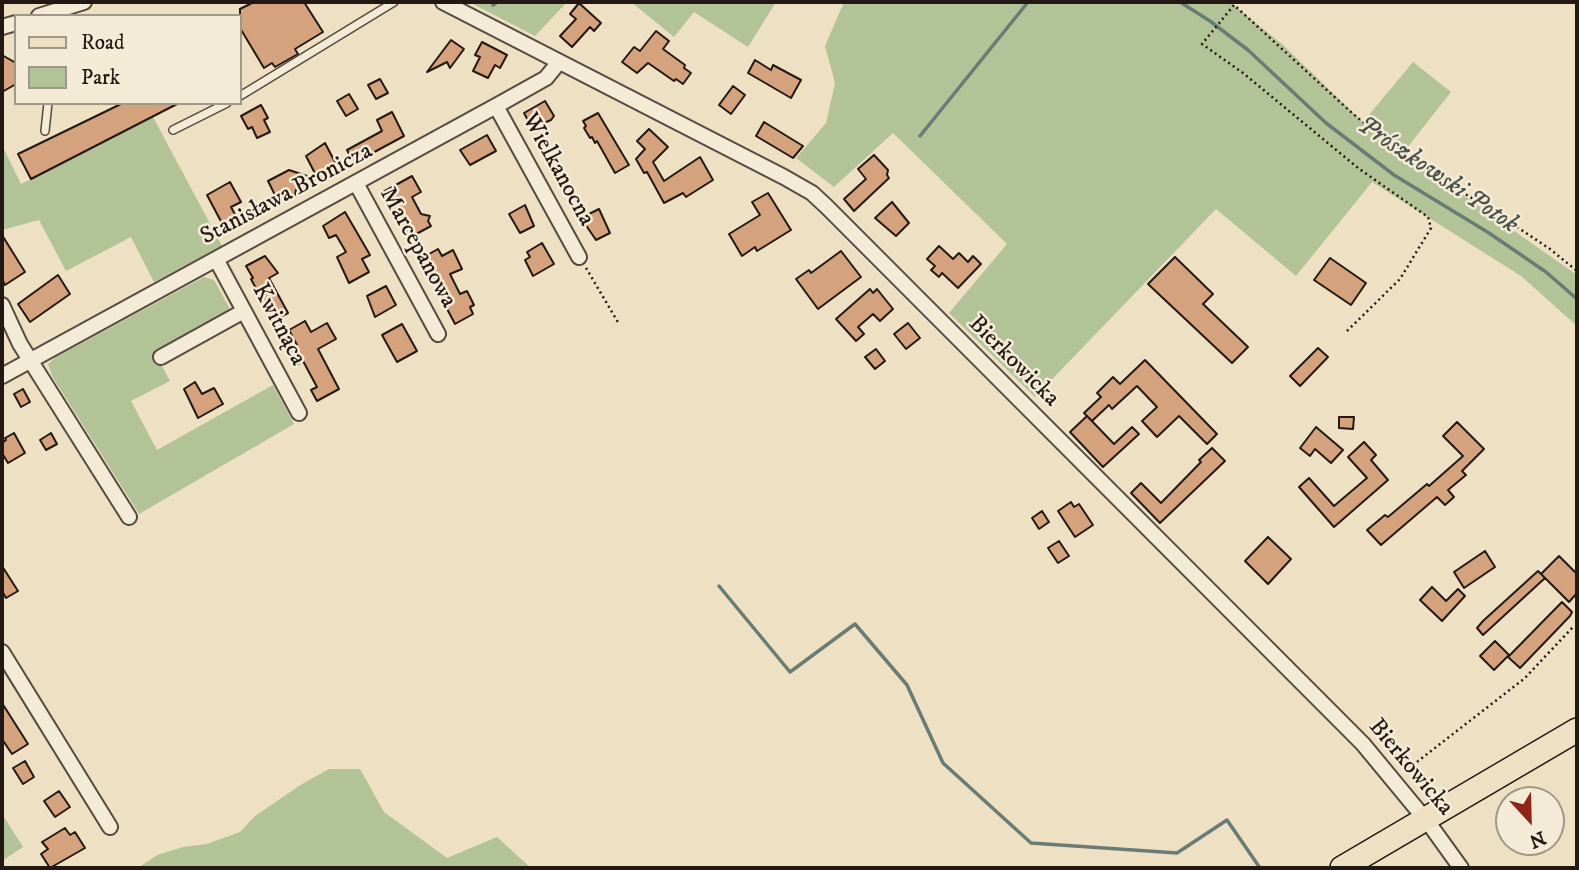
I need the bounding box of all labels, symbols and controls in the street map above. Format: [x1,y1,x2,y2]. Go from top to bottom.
legend [14,14,242,105]
text: Road [81,30,125,56]
text: Park [81,65,120,91]
street label: Wielkanocna [514,109,600,231]
water label: Prószkowski Potok [1350,111,1524,241]
street label: Stanisława Bronicza [196,138,378,252]
street label: Marcepanowa [372,183,462,313]
street label: Kwitnąca [245,279,311,371]
street label: Bierkowicka [961,310,1065,414]
street label: Bierkowicka [1361,714,1459,822]
north arrow [1495,786,1565,856]
text: N [1526,825,1549,853]

